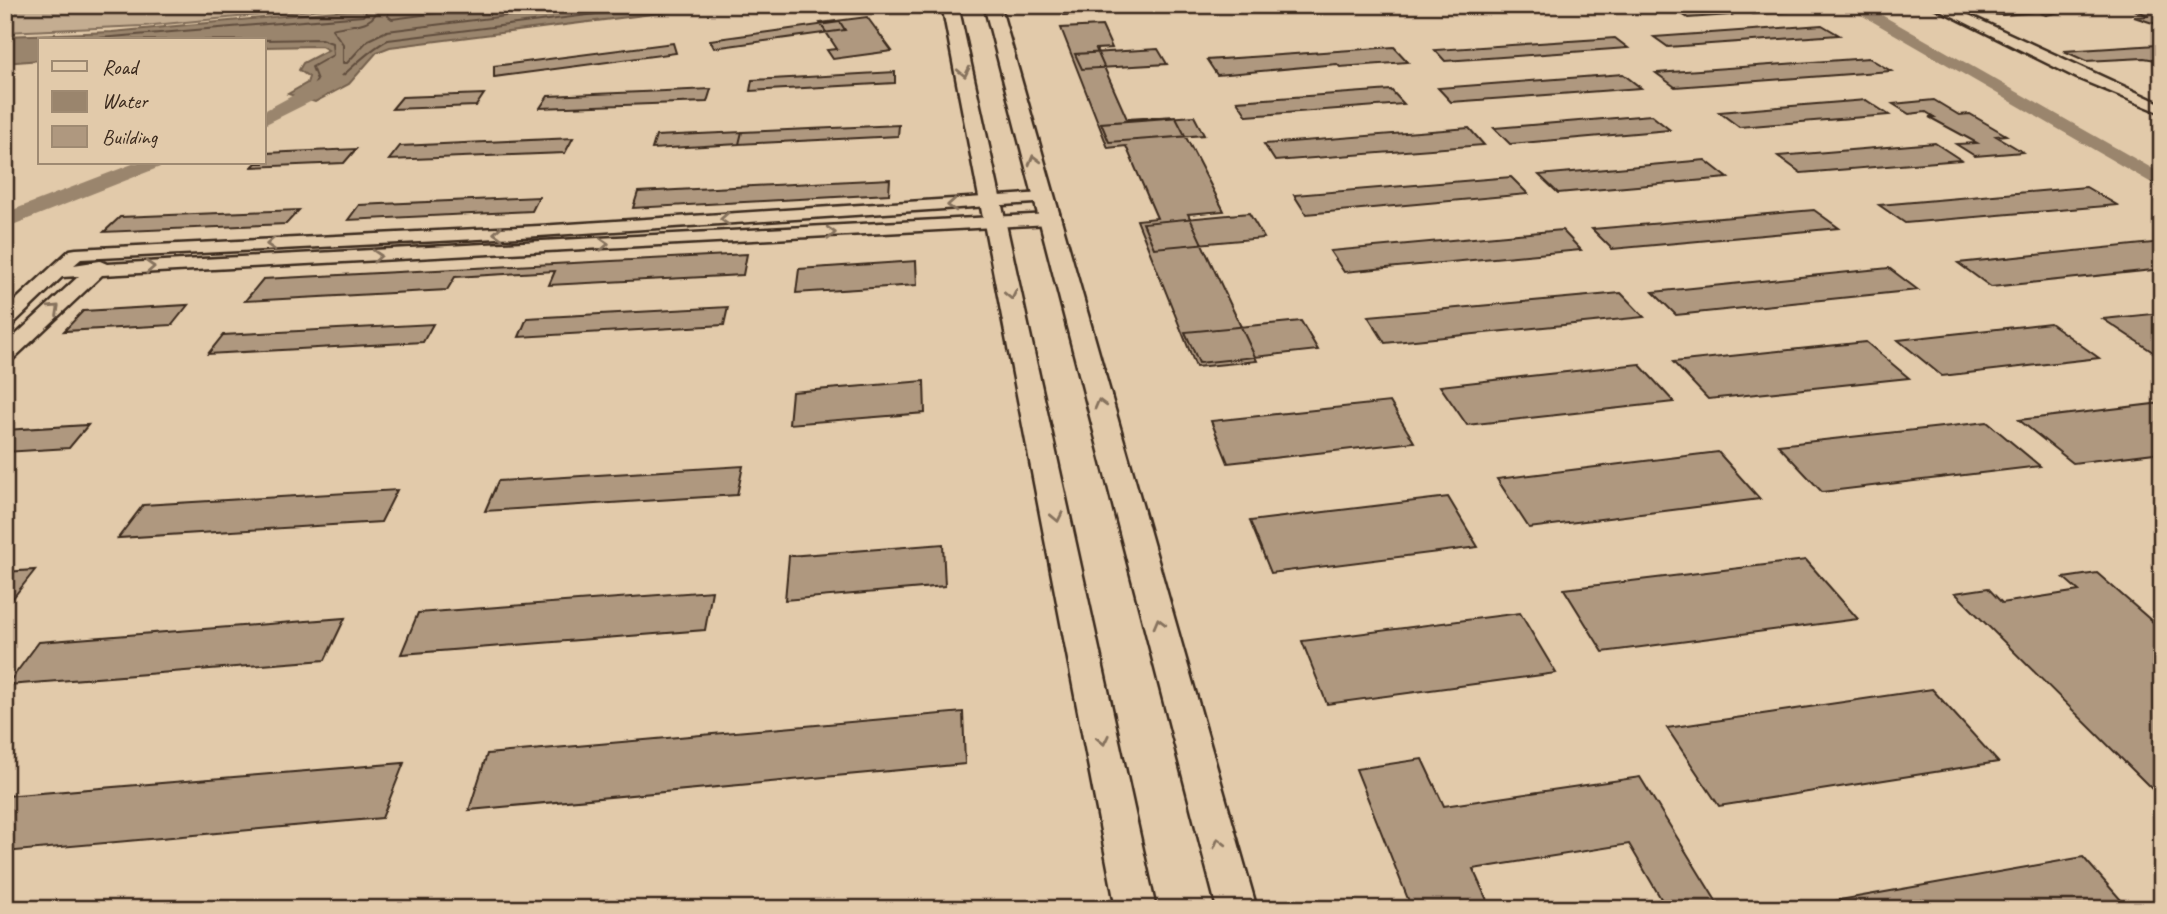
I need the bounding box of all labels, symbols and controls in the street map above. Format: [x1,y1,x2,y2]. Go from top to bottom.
legend [38,38,266,164]
text: Road [102,54,141,80]
one-way arrow [956,66,971,78]
text: Water [102,88,149,114]
text: Building [102,124,159,150]
one-way arrow [1028,155,1042,167]
one-way arrow [946,197,957,212]
one-way arrow [719,211,730,226]
one-way arrow [492,225,503,240]
one-way arrow [826,225,837,240]
one-way arrow [265,236,276,251]
one-way arrow [599,237,610,252]
one-way arrow [372,248,383,263]
one-way arrow [144,260,155,275]
one-way arrow [1003,289,1018,301]
one-way arrow [47,305,60,318]
one-way arrow [1094,398,1108,410]
one-way arrow [1049,511,1064,523]
one-way arrow [1153,617,1167,629]
one-way arrow [1095,734,1110,746]
one-way arrow [1212,837,1227,849]

